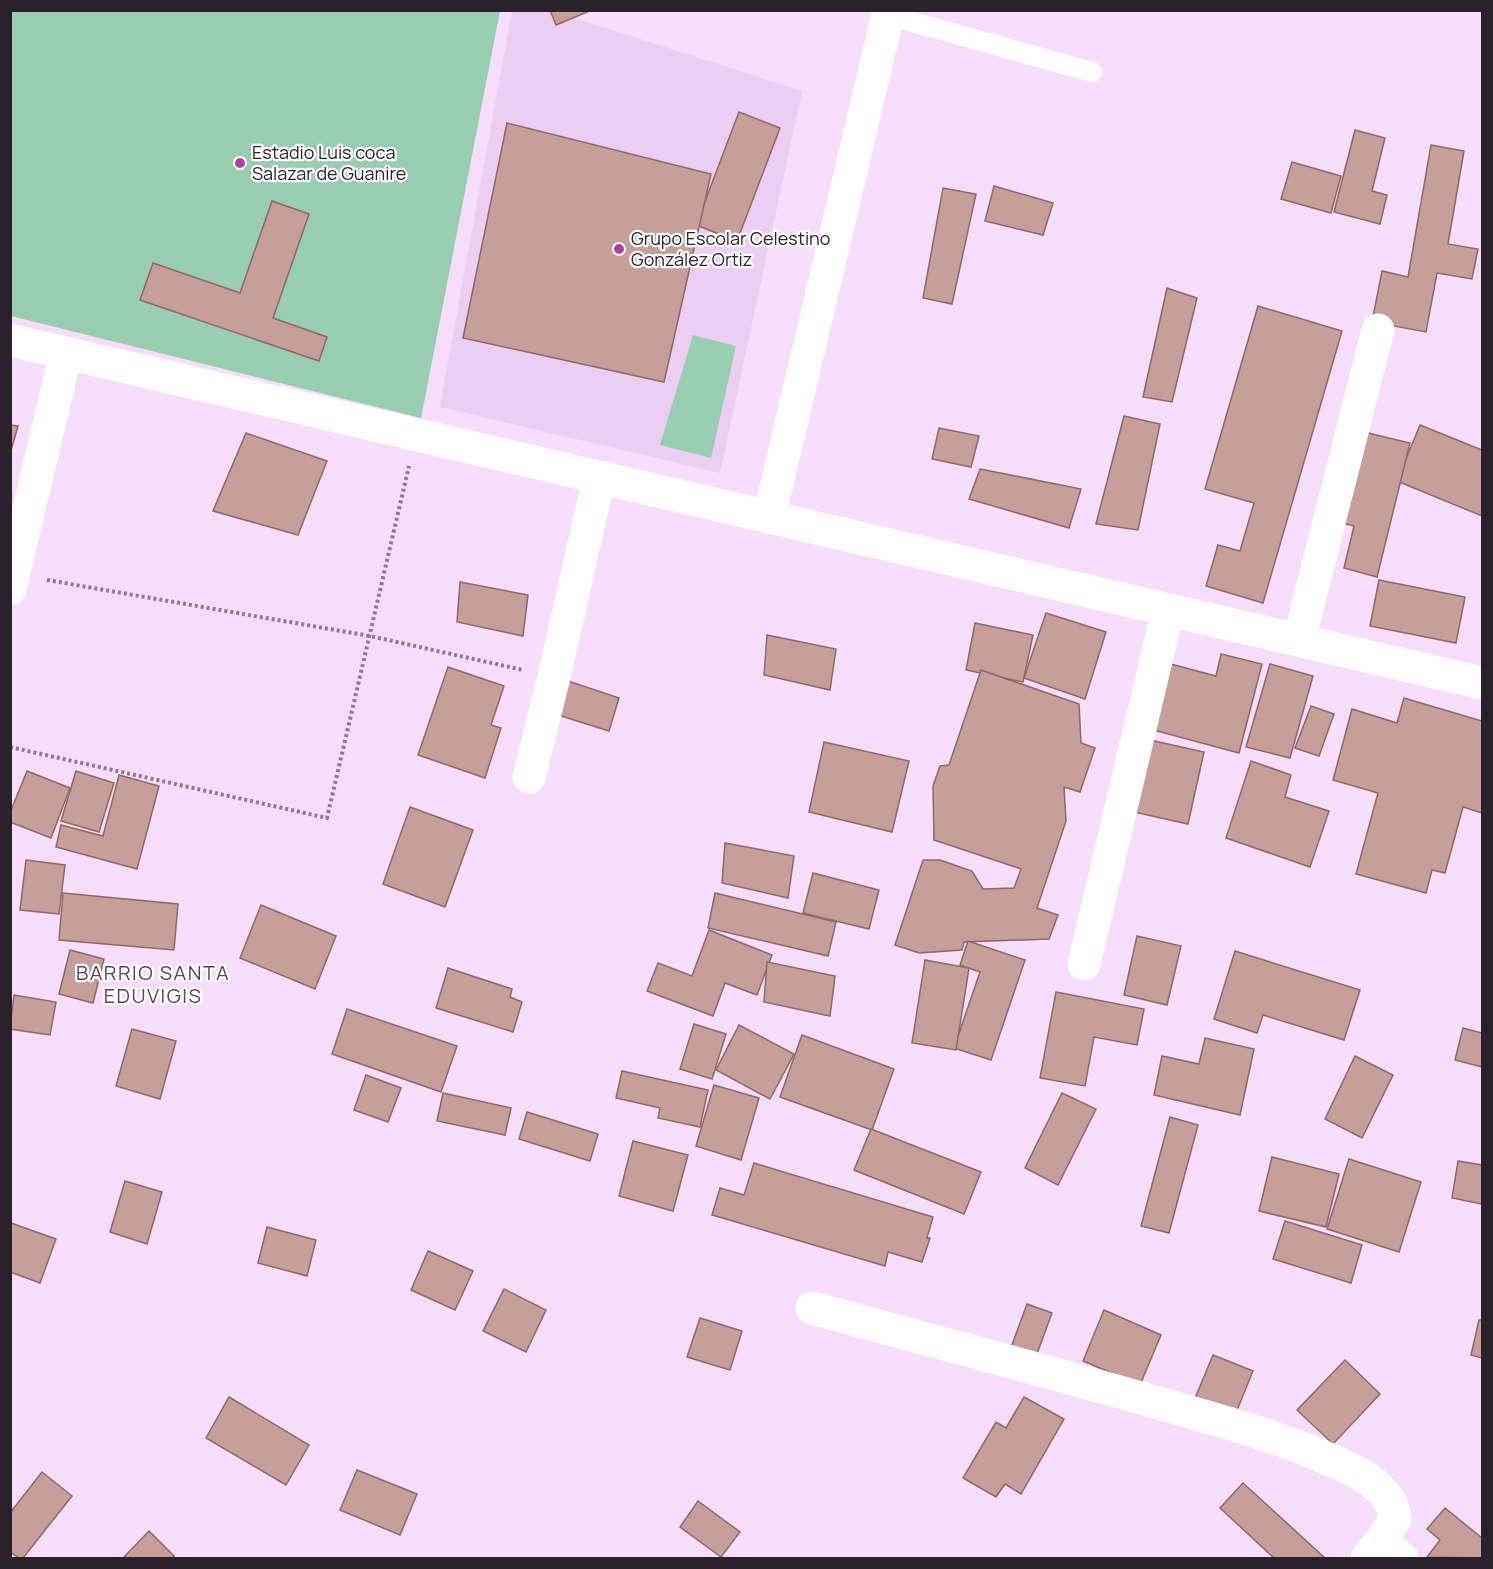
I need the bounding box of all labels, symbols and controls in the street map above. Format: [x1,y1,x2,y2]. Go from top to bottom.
place label: Estadio Luis coca Salazar de Guanire [252,140,406,185]
marker: Estadio Luis coca Salazar de Guanire [233,156,247,170]
place label: Grupo Escolar Celestino González Ortiz [631,226,830,271]
marker: Grupo Escolar Celestino González Ortiz [612,242,626,256]
district label: BARRIO SANTA EDUVIGIS [76,959,230,1009]

